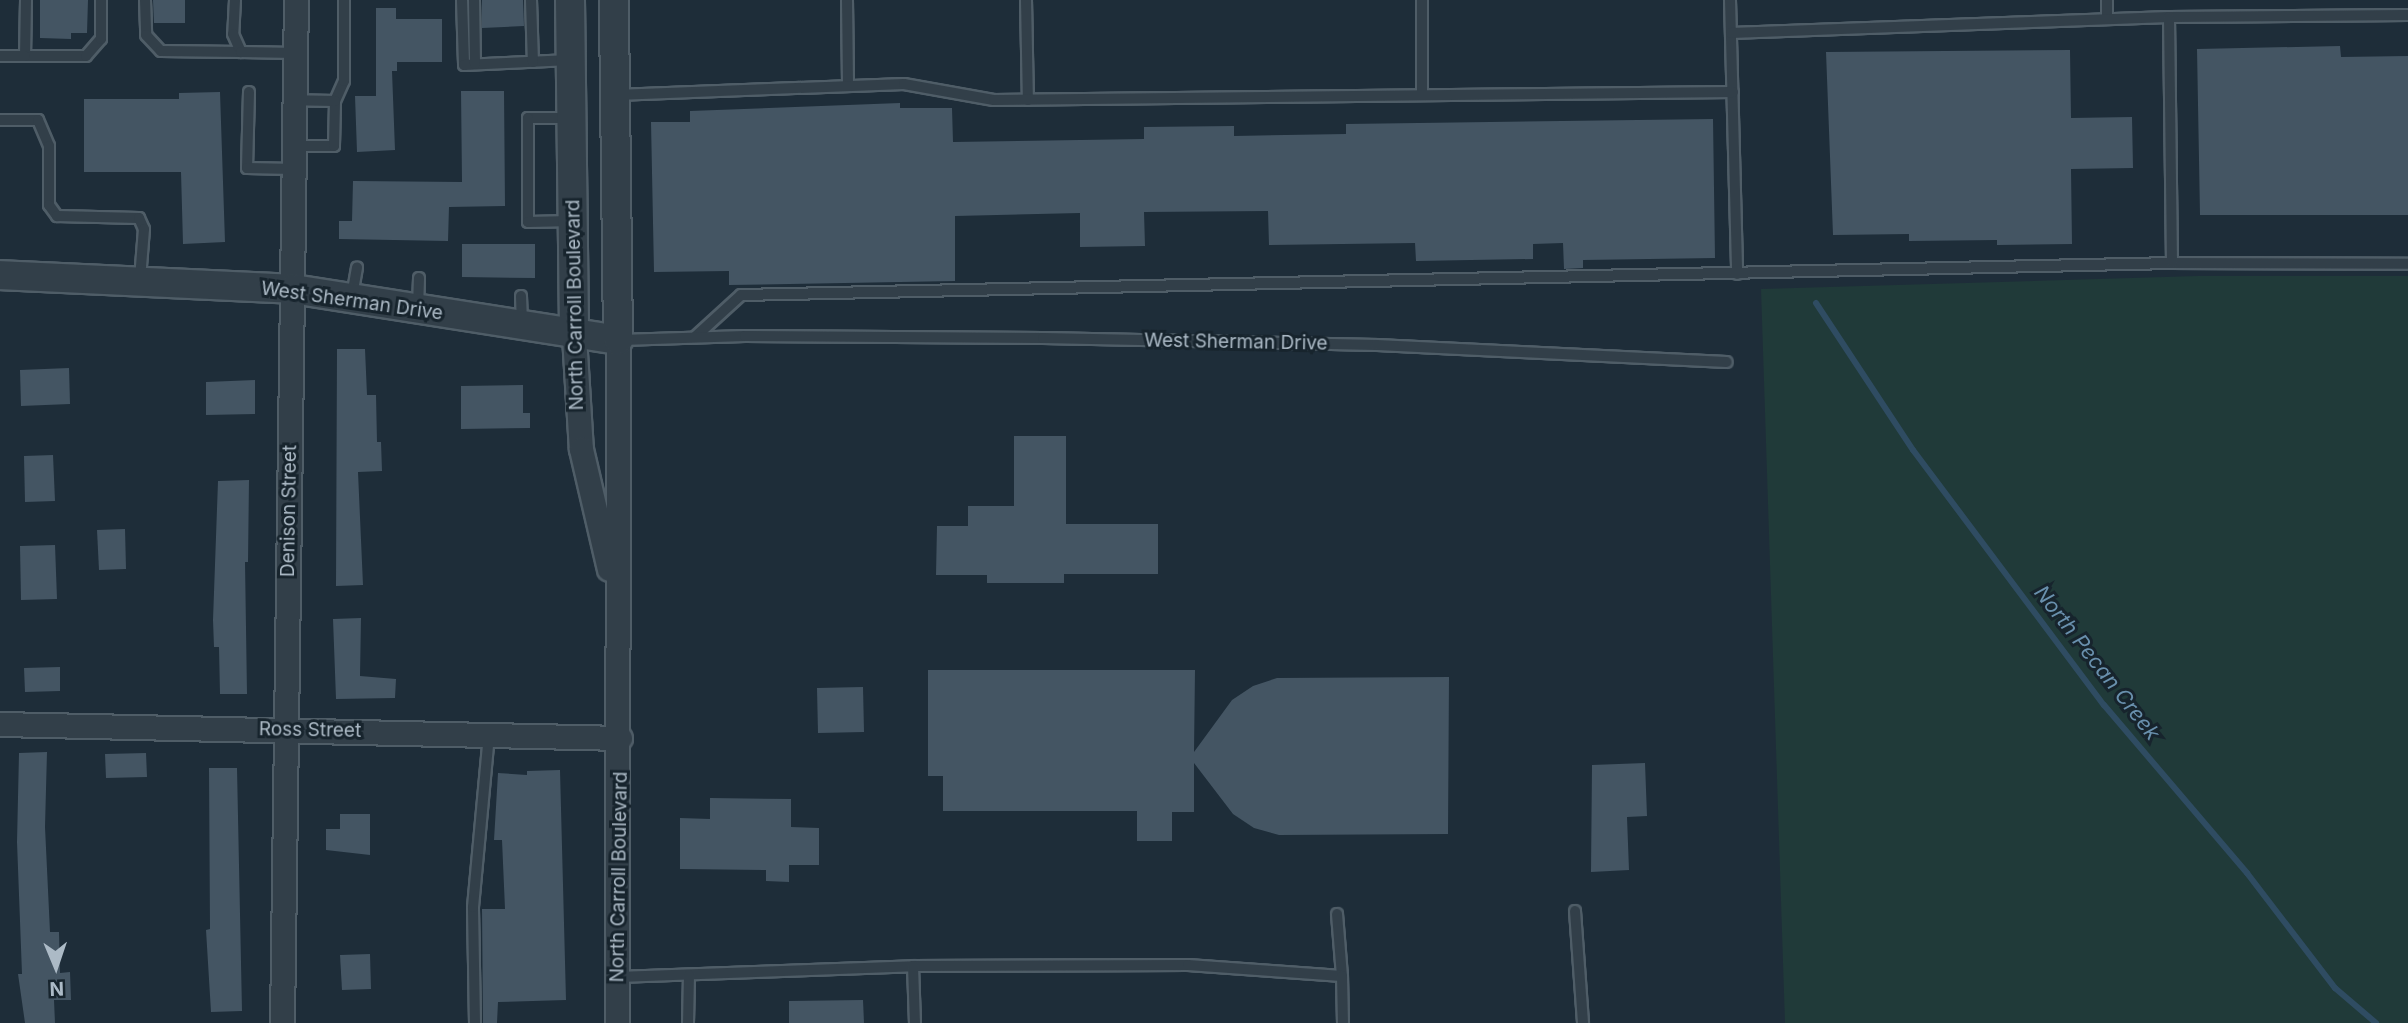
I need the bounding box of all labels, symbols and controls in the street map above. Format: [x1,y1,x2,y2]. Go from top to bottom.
street label: North Carroll Boulevard [562,199,588,411]
street label: West Sherman Drive [260,277,444,325]
street label: West Sherman Drive [1144,329,1328,355]
street label: Denison Street [276,445,302,577]
water label: North Pecan Creek [2029,581,2165,745]
street label: Ross Street [259,718,361,742]
street label: North Carroll Boulevard [606,771,632,983]
north arrow [21,932,91,1002]
text: N [49,977,64,1000]

